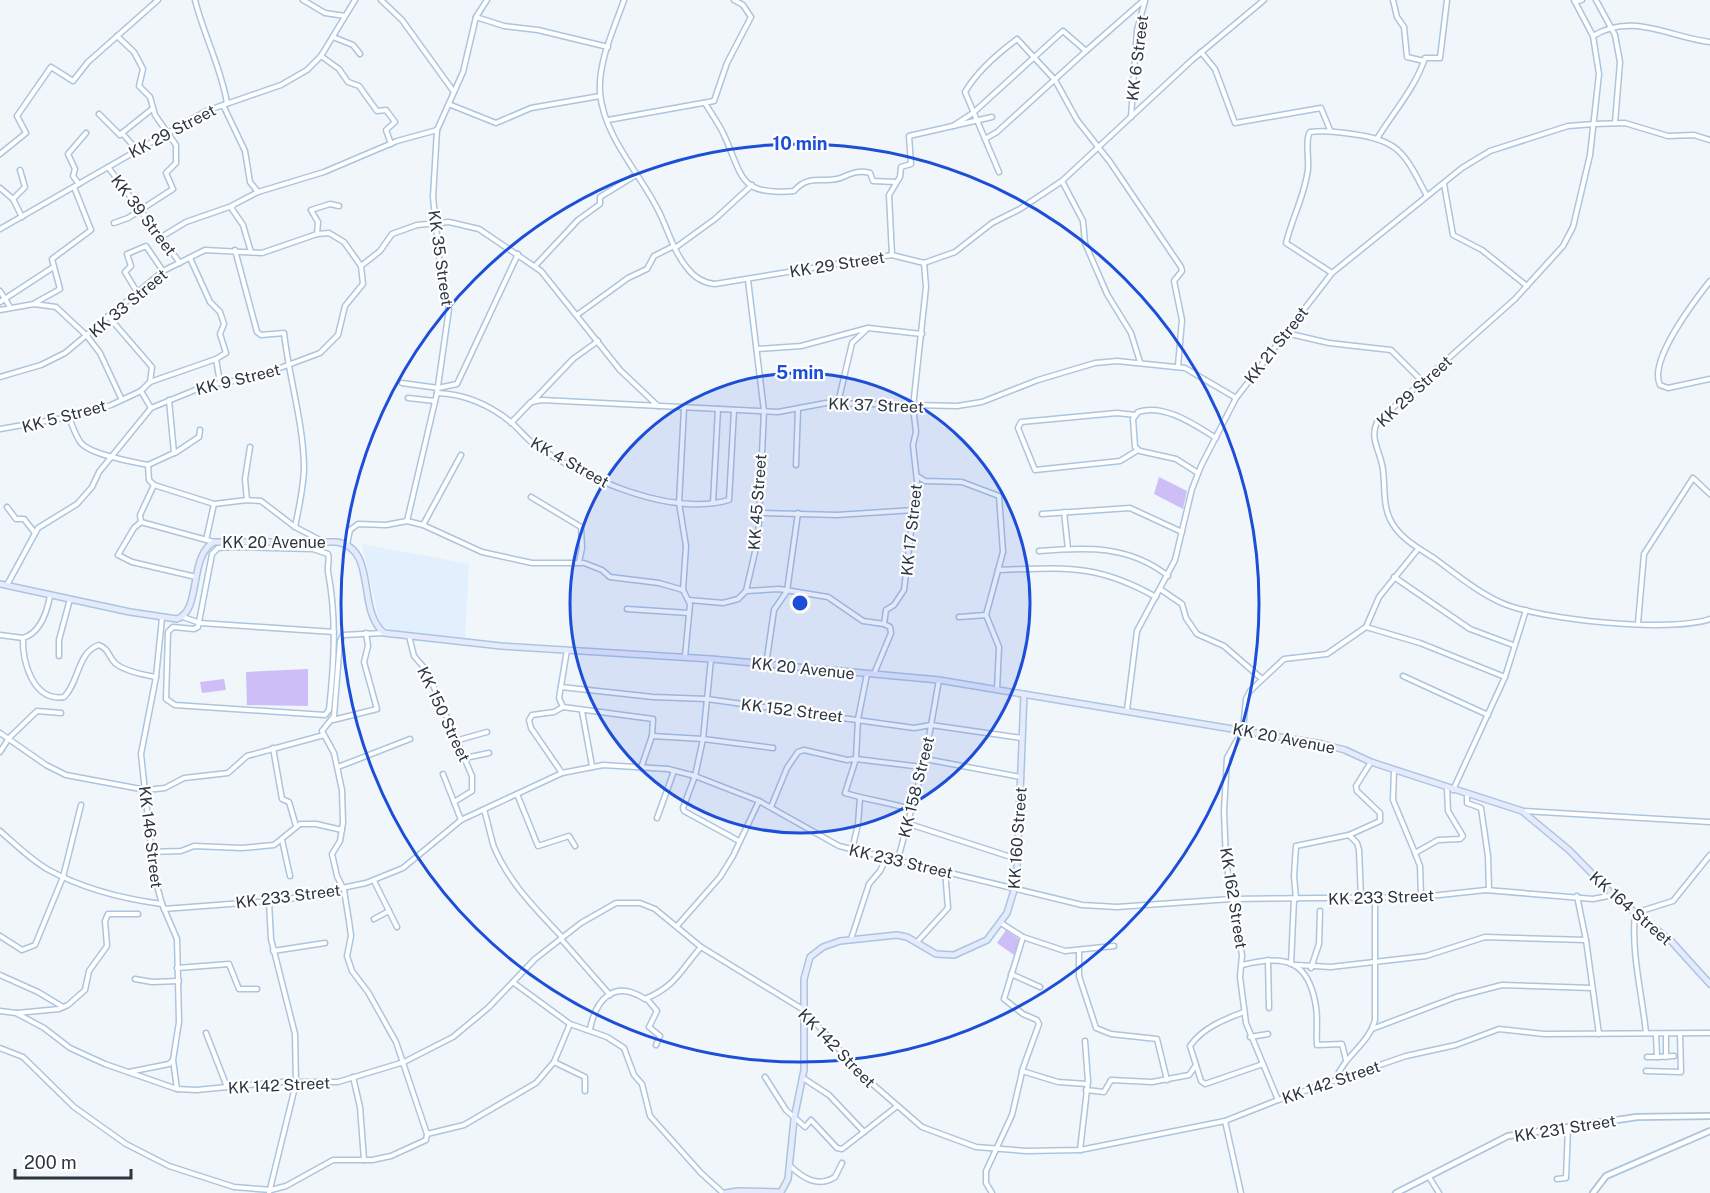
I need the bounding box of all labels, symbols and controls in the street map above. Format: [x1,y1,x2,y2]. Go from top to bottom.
street label: KK 6 Street [1123,14,1152,102]
street label: KK 29 Street [125,101,219,162]
text: 10 min [772,133,828,154]
street label: KK 39 Street [107,171,180,259]
street label: KK 35 Street [424,209,457,307]
street label: KK 29 Street [788,248,886,281]
street label: KK 33 Street [85,265,171,342]
street label: KK 21 Street [1240,303,1312,388]
street label: KK 29 Street [1373,352,1456,431]
street label: KK 9 Street [194,360,282,399]
text: 5 min [776,362,824,383]
street label: KK 37 Street [828,394,924,417]
street label: KK 5 Street [20,396,108,437]
street label: KK 4 Street [527,433,612,492]
street label: KK 45 Street [745,453,770,551]
street label: KK 17 Street [897,483,926,577]
street label: KK 20 Avenue [222,533,326,552]
centre of rings [790,593,810,613]
street label: KK 20 Avenue [750,654,856,683]
street label: KK 150 Street [413,664,474,765]
street label: KK 152 Street [740,695,844,726]
street label: KK 20 Avenue [1231,719,1337,758]
street label: KK 158 Street [895,735,938,840]
street label: KK 146 Street [135,785,166,889]
street label: KK 160 Street [1004,786,1031,890]
street label: KK 233 Street [847,840,955,883]
street label: KK 162 Street [1216,846,1251,950]
street label: KK 164 Street [1586,867,1676,949]
street label: KK 233 Street [234,881,342,912]
street label: KK 233 Street [1328,886,1434,909]
street label: KK 142 Street [794,1005,879,1092]
street label: KK 142 Street [1280,1057,1383,1108]
street label: KK 142 Street [227,1073,331,1098]
street label: KK 231 Street [1513,1111,1617,1146]
scale bar [15,1142,130,1180]
text: 200 m [24,1152,77,1173]

